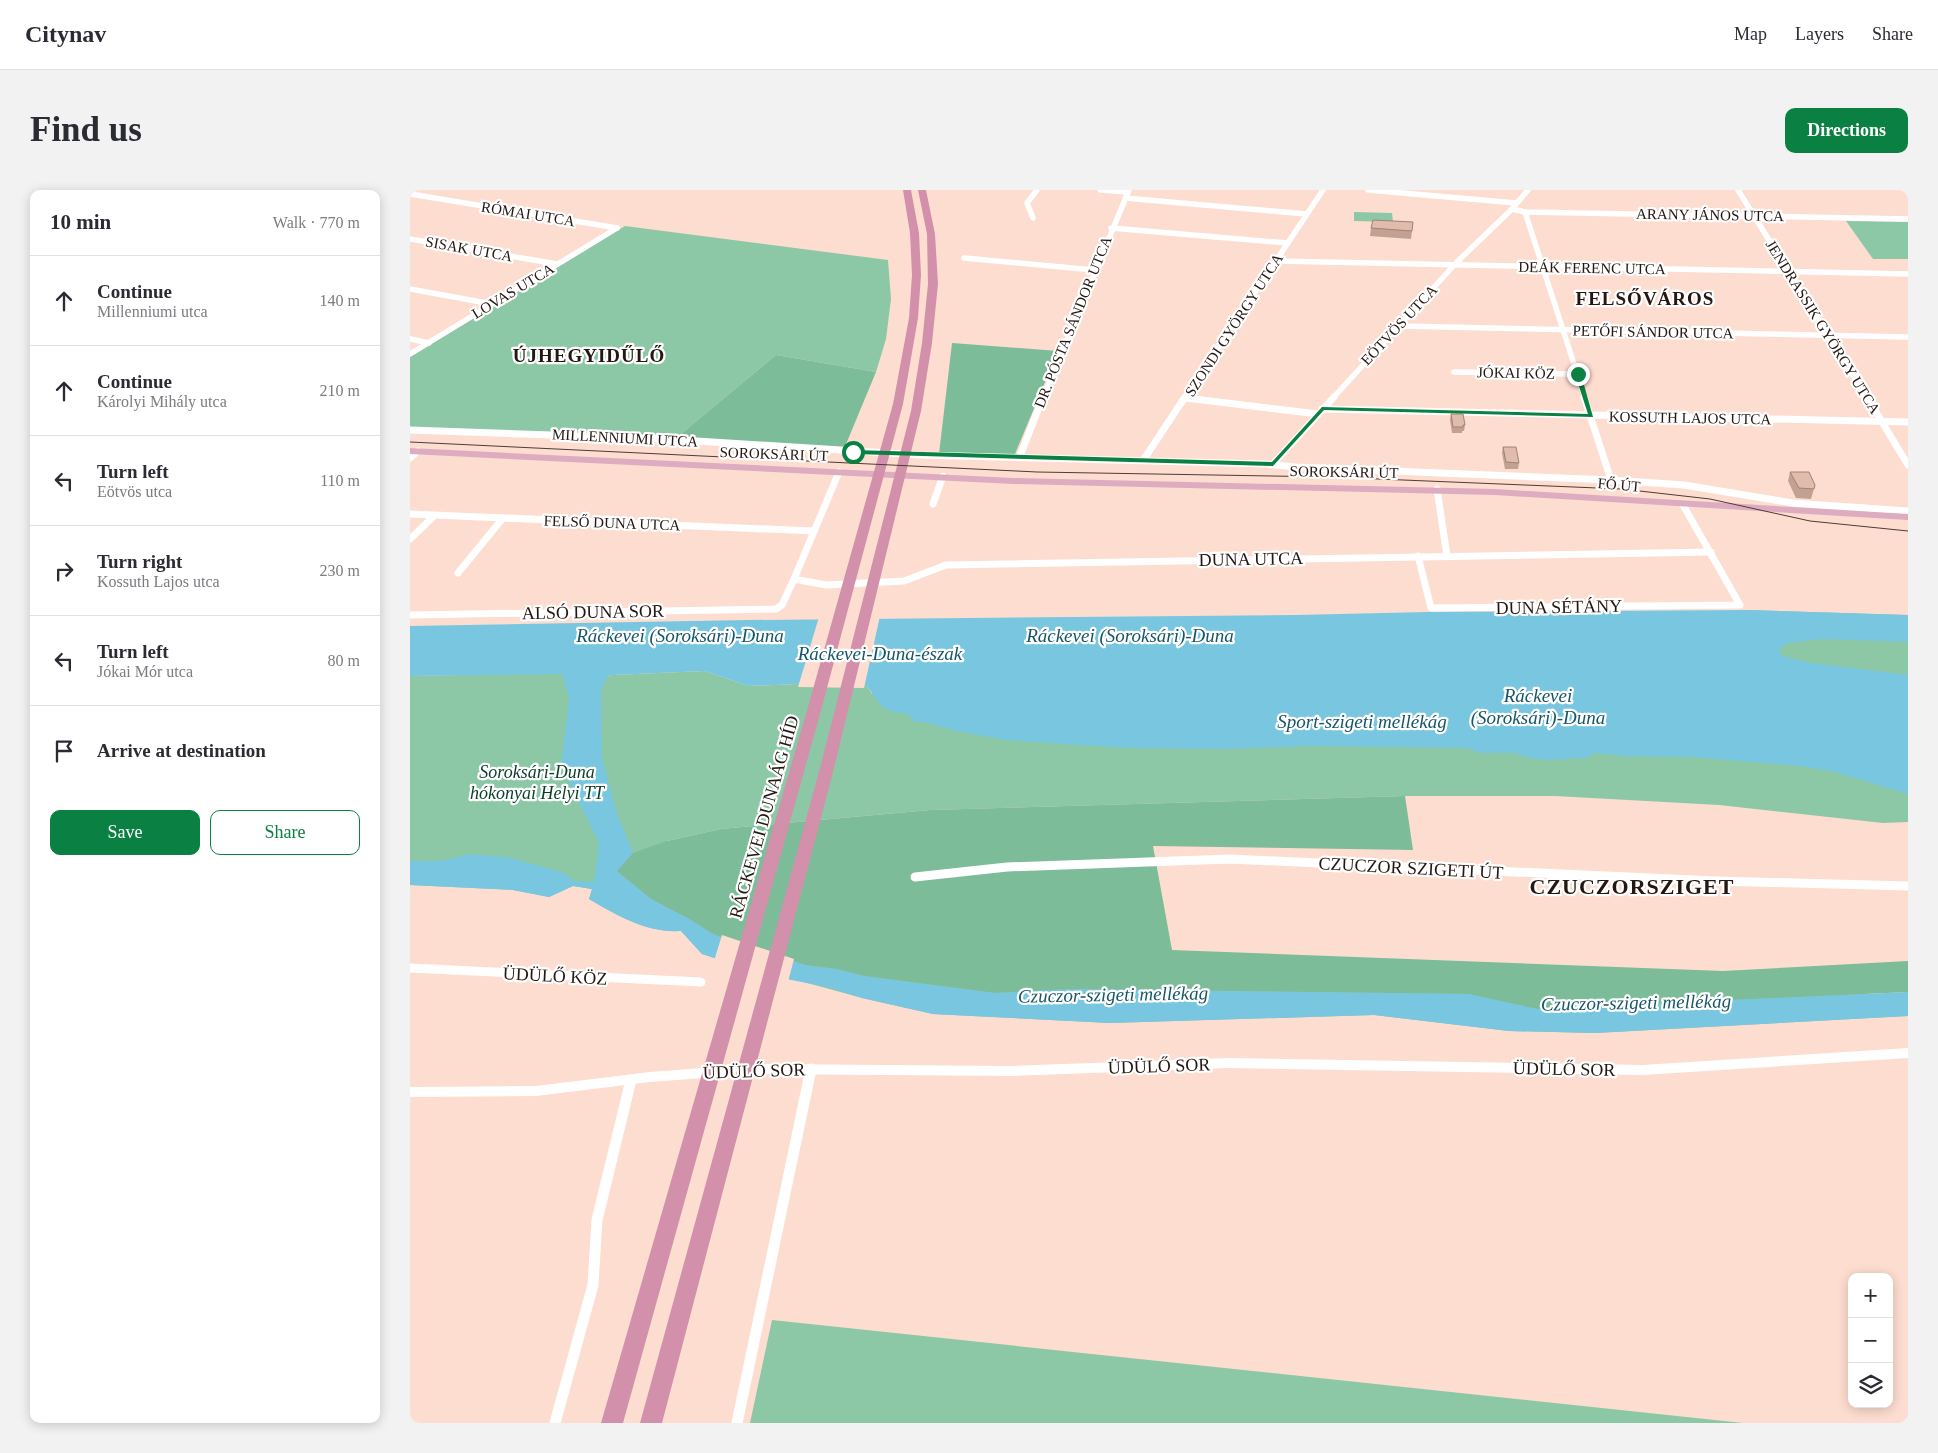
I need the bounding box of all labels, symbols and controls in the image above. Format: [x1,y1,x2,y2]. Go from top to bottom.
text: Citynav [25,21,106,47]
text: Map [1734,24,1767,44]
text: Layers [1795,24,1844,44]
text: Share [1872,24,1913,44]
button: Directions [1785,108,1908,153]
text: Find us [30,110,142,149]
street label: RÓMAI UTCA [480,199,576,229]
street label: ARANY JÁNOS UTCA [1636,206,1784,224]
text: 10 min [50,210,111,234]
text: Walk · 770 m [273,214,360,231]
street label: SISAK UTCA [424,233,514,265]
street label: DR. PÓSTA SÁNDOR UTCA [1031,234,1115,410]
street label: JENDRASSIK GYÖRGY UTCA [1763,237,1883,417]
street label: SZONDI GYÖRGY UTCA [1182,251,1286,399]
street label: DEÁK FERENC UTCA [1518,259,1666,277]
street label: LOVAS UTCA [469,260,557,322]
text: Continue [97,281,172,302]
street label: EÖTVÖS UTCA [1358,281,1440,368]
icon: ahead [50,287,78,315]
district label: FELSŐVÁROS [1576,288,1714,309]
text: 140 m [320,292,360,309]
text: Millenniumi utca [97,303,208,320]
street label: PETŐFI SÁNDOR UTCA [1572,323,1734,341]
district label: ÚJHEGYIDŰLŐ [513,345,665,366]
route end [1567,363,1590,386]
street label: JÓKAI KÖZ [1477,364,1555,382]
text: Continue [97,371,172,392]
icon: ahead [50,377,78,405]
text: 210 m [320,382,360,399]
text: Károlyi Mihály utca [97,393,227,410]
street label: KOSSUTH LAJOS UTCA [1609,409,1772,427]
street label: MILLENNIUMI UTCA [552,426,699,450]
route start [842,441,865,464]
street label: SOROKSÁRI ÚT [719,444,829,464]
text: Turn left [97,461,169,482]
street label: SOROKSÁRI ÚT [1289,463,1399,481]
icon: left [50,467,78,495]
text: 110 m [320,472,360,489]
street label: FŐ ÚT [1597,475,1641,495]
text: Eötvös utca [97,483,172,500]
street label: FELSŐ DUNA UTCA [543,513,681,533]
street label: DUNA UTCA [1199,548,1303,570]
text: Turn right [97,551,182,572]
icon: right [50,557,78,585]
text: 230 m [320,562,360,579]
text: Kossuth Lajos utca [97,573,220,590]
street label: DUNA SÉTÁNY [1496,595,1622,618]
street label: ALSÓ DUNA SOR [522,600,664,623]
water label: Ráckevei (Soroksári)-Duna [575,625,784,647]
water label: Ráckevei (Soroksári)-Duna [1025,625,1234,647]
text: Turn left [97,641,169,662]
water label: Ráckevei-Duna-észak [797,643,963,664]
icon: left [50,647,78,675]
text: 80 m [328,652,360,669]
text: Jókai Mór utca [97,663,193,680]
water label: Ráckevei (Soroksári)-Duna [1471,685,1605,729]
water label: Sport-szigeti mellékág [1277,711,1447,732]
street label: RÁCKEVEI DUNAÁG HÍD [724,713,803,921]
icon: arrive [50,737,78,765]
text: Arrive at destination [97,740,266,761]
park label: Soroksári-Duna hókonyai Helyi TT [470,762,606,803]
button: Save [50,810,200,855]
button: Share [210,810,360,855]
street label: CZUCZOR SZIGETI ÚT [1318,852,1504,883]
district label: CZUCZORSZIGET [1530,874,1734,899]
street label: ÜDÜLŐ KÖZ [502,962,608,989]
water label: Czuczor-szigeti mellékág [1018,982,1208,1007]
water label: Czuczor-szigeti mellékág [1541,990,1731,1015]
street label: ÜDÜLŐ SOR [1107,1053,1211,1078]
street label: ÜDÜLŐ SOR [1513,1057,1615,1080]
street label: ÜDÜLŐ SOR [702,1058,806,1083]
map controls [1848,1273,1893,1408]
button: + [1848,1273,1893,1318]
button: − [1848,1318,1893,1363]
button: layers [1848,1363,1893,1408]

